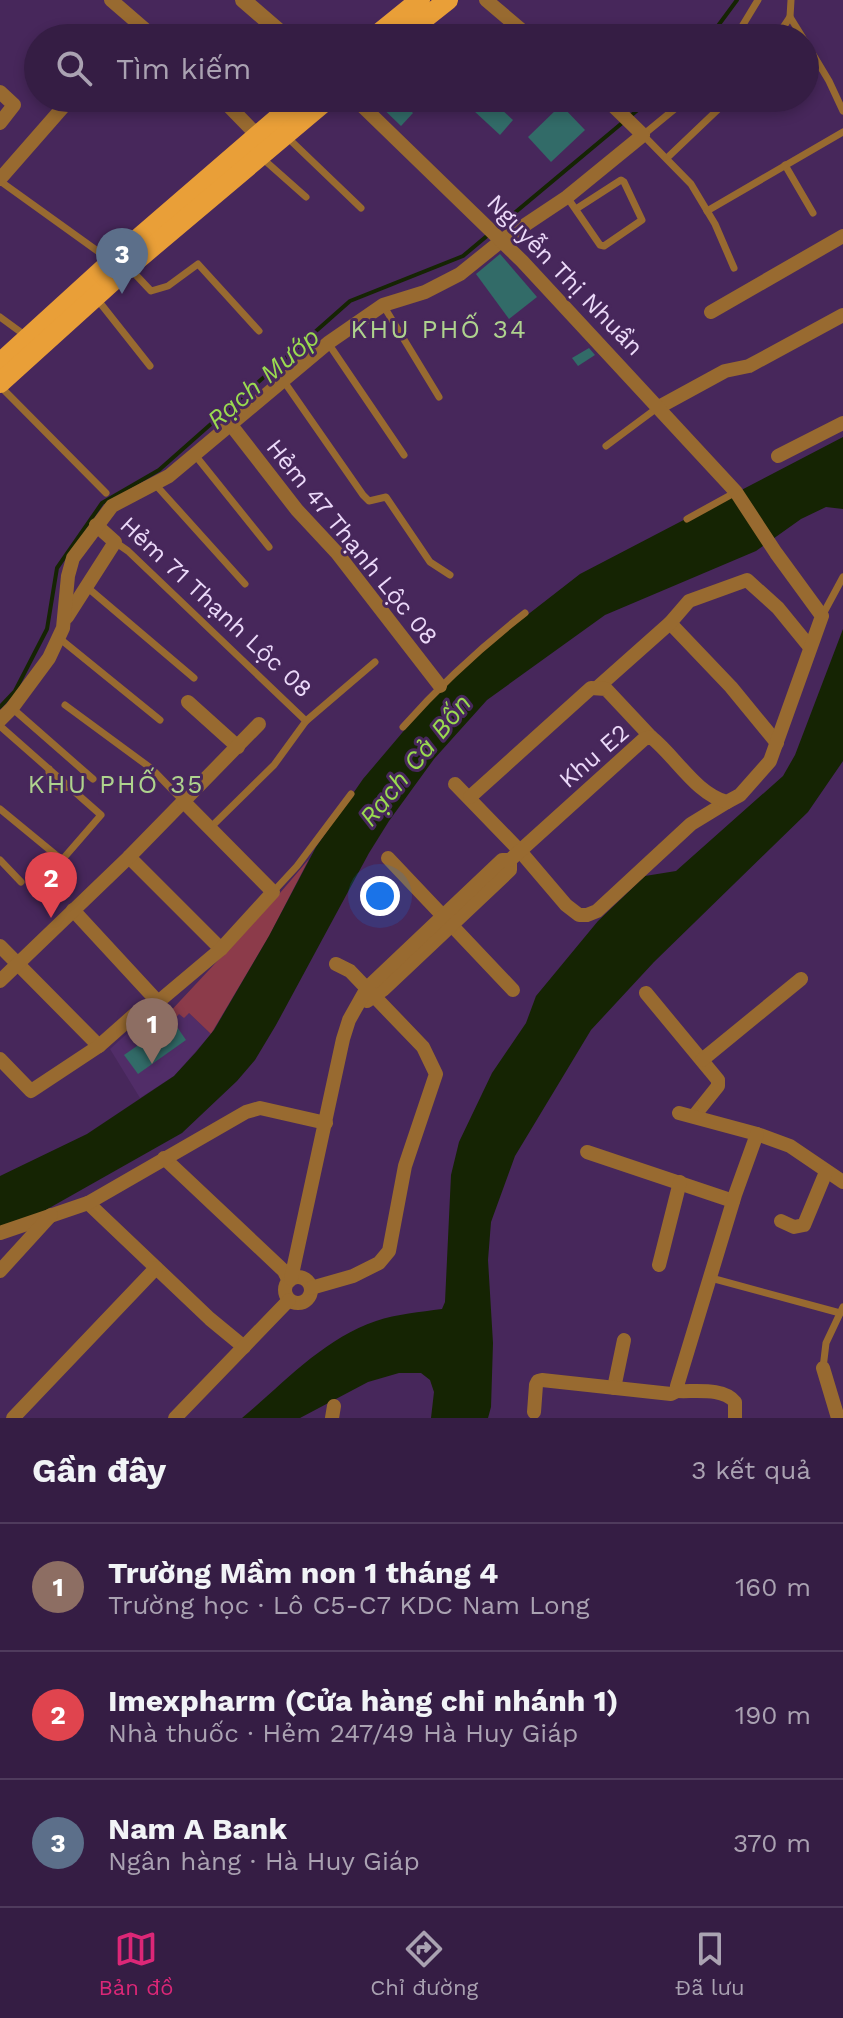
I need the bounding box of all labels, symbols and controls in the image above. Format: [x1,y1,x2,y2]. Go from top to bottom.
search box [24,24,819,112]
icon: search [52,46,96,90]
text: Tìm kiếm [116,51,251,86]
street label: Nguyễn Thị Nhuần [481,189,649,361]
pin: 3 [96,228,148,294]
district label: KHU PHỐ 34 [350,312,528,344]
water label: Rạch Mướp [201,321,325,435]
street label: Hẻm 47 Thạnh Lộc 08 [261,434,443,650]
street label: Hẻm 71 Thạnh Lộc 08 [114,511,318,703]
water label: Rạch Cả Bốn [353,688,477,832]
street label: Khu E2 [554,718,634,794]
district label: KHU PHỐ 35 [28,767,204,799]
pin: 2 [25,852,77,918]
your location [360,876,400,916]
pin: 1 [126,998,178,1064]
text: Gần đây [32,1450,166,1490]
text: 3 kết quả [691,1455,811,1485]
text: Trường Mầm non 1 tháng 4 [108,1555,498,1590]
text: 1 [52,1572,64,1602]
text: 160 m [735,1572,811,1602]
text: Trường học · Lô C5-C7 KDC Nam Long [108,1590,590,1620]
text: Imexpharm (Cửa hàng chi nhánh 1) [108,1683,618,1718]
text: 2 [50,1700,66,1730]
text: 190 m [735,1700,811,1730]
text: Nhà thuốc · Hẻm 247/49 Hà Huy Giáp [108,1718,578,1748]
text: Nam A Bank [108,1811,287,1846]
text: 3 [50,1828,66,1858]
text: 370 m [733,1828,811,1858]
text: Ngân hàng · Hà Huy Giáp [108,1846,420,1876]
tab: Bản đồ [98,1927,173,2000]
tab: Chỉ đường [370,1927,478,2000]
tab: Đã lưu [675,1927,745,2000]

